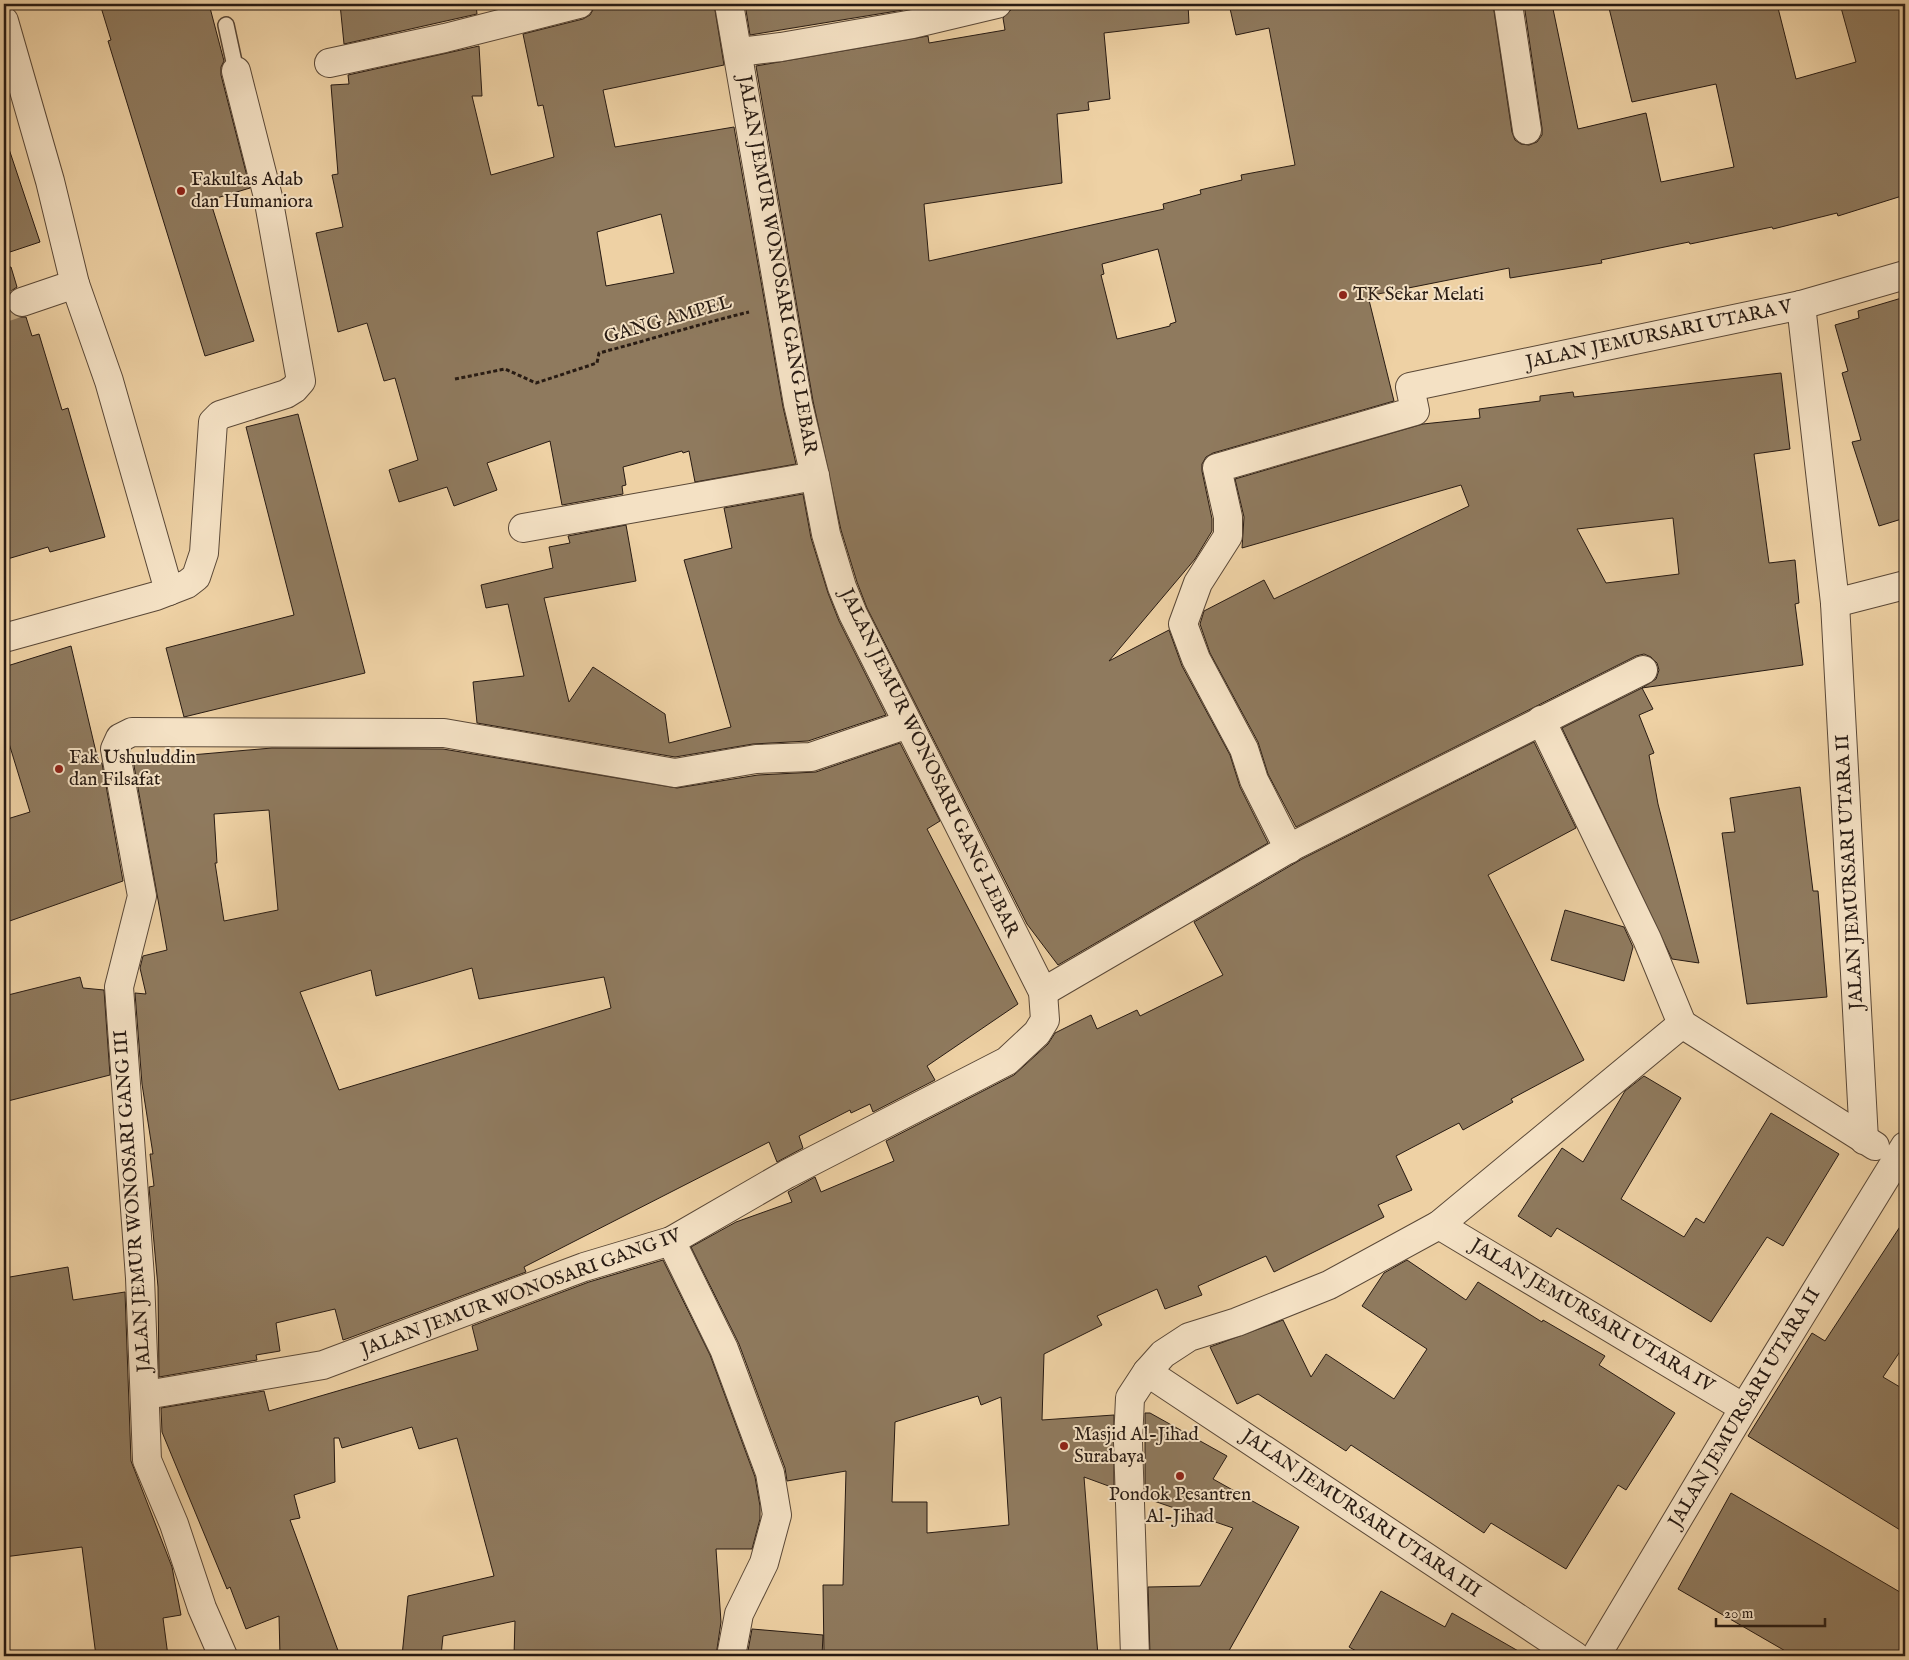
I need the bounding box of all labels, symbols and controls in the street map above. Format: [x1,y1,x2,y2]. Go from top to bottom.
street label: JALAN JEMUR WONOSARI GANG LEBAR [731,72,822,457]
place label: Fakultas Adab dan Humaniora [191,168,314,214]
marker: Fakultas Adab dan Humaniora [175,185,187,197]
place label: TK Sekar Melati [1353,283,1484,307]
marker: TK Sekar Melati [1337,289,1349,301]
street label: GANG AMPEL [601,290,735,350]
street label: JALAN JEMURSARI UTARA V [1522,295,1795,375]
street label: JALAN JEMUR WONOSARI GANG LEBAR [833,583,1024,942]
street label: JALAN JEMURSARI UTARA II [1831,734,1869,1012]
place label: Fak Ushuluddin dan Filsafat [69,746,196,792]
marker: Fak Ushuluddin dan Filsafat [53,763,65,775]
street label: JALAN JEMUR WONOSARI GANG III [109,1029,157,1375]
street label: JALAN JEMUR WONOSARI GANG IV [356,1224,685,1363]
street label: JALAN JEMURSARI UTARA IV [1464,1233,1719,1399]
street label: JALAN JEMURSARI UTARA II [1663,1284,1826,1534]
place label: Masjid Al-Jihad Surabaya [1074,1423,1199,1469]
street label: JALAN JEMURSARI UTARA III [1235,1424,1485,1603]
marker: Masjid Al-Jihad Surabaya [1058,1440,1070,1452]
marker: Pondok Pesantren Al-Jihad [1174,1470,1186,1482]
place label: Pondok Pesantren Al-Jihad [1109,1483,1251,1529]
scale bar [1716,1595,1825,1627]
text: 20 m [1724,1604,1754,1623]

